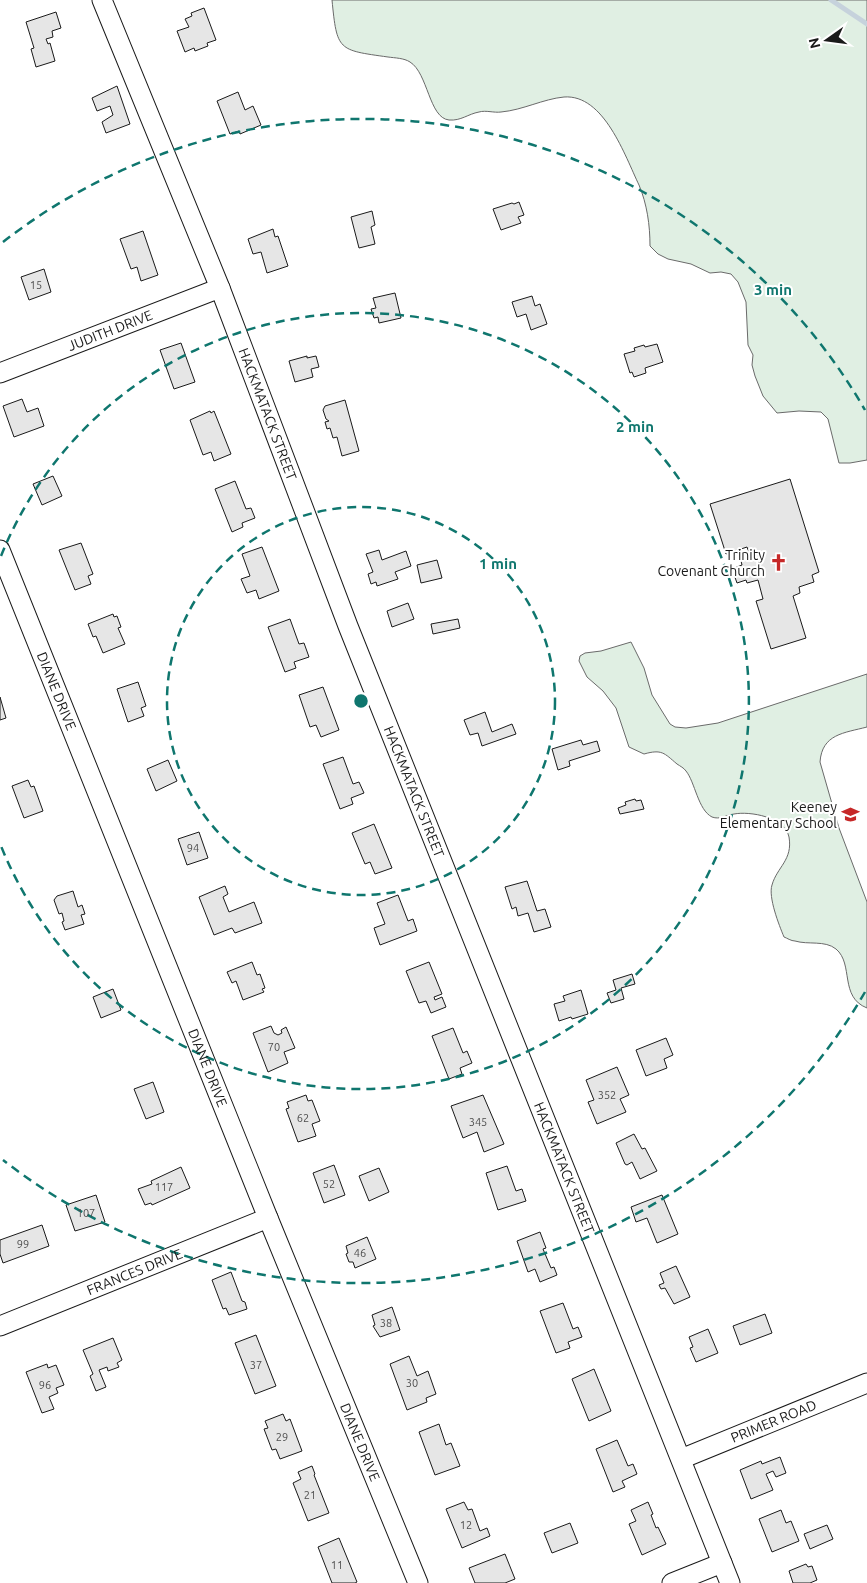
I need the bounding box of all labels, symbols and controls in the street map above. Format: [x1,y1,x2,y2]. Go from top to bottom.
north arrow [802,15,852,65]
text: N [805,36,823,50]
house number: 15 [30,279,42,291]
text: 3 min [754,281,792,298]
street label: JUDITH DRIVE [65,307,155,354]
street label: HACKMATACK STREET [235,346,300,483]
text: 2 min [616,418,654,435]
place label: Trinity Covenant Church [657,547,765,579]
church icon: Trinity Covenant Church [769,553,789,573]
text: 1 min [479,555,517,572]
street label: DIANE DRIVE [34,650,79,733]
centre of rings [352,692,370,710]
street label: HACKMATACK STREET [381,724,448,860]
place label: Keeney Elementary School [720,799,837,831]
school or university icon: Keeney Elementary School [841,805,861,825]
house number: 94 [187,842,199,854]
street label: DIANE DRIVE [185,1027,231,1109]
house number: 70 [268,1041,280,1053]
house number: 352 [598,1089,616,1101]
street label: HACKMATACK STREET [531,1100,598,1236]
house number: 62 [297,1112,309,1124]
house number: 345 [469,1116,487,1128]
house number: 52 [323,1178,335,1190]
house number: 117 [155,1181,173,1193]
house number: 107 [77,1207,95,1219]
house number: 99 [17,1238,29,1250]
street label: FRANCES DRIVE [84,1245,185,1298]
house number: 46 [354,1247,366,1259]
house number: 38 [380,1317,392,1329]
house number: 37 [250,1359,262,1371]
house number: 30 [406,1377,418,1389]
house number: 96 [39,1379,51,1391]
street label: PRIMER ROAD [728,1396,819,1446]
street label: DIANE DRIVE [337,1401,383,1483]
house number: 29 [276,1431,288,1443]
house number: 21 [304,1489,316,1501]
house number: 12 [460,1519,472,1531]
house number: 11 [331,1559,343,1571]

